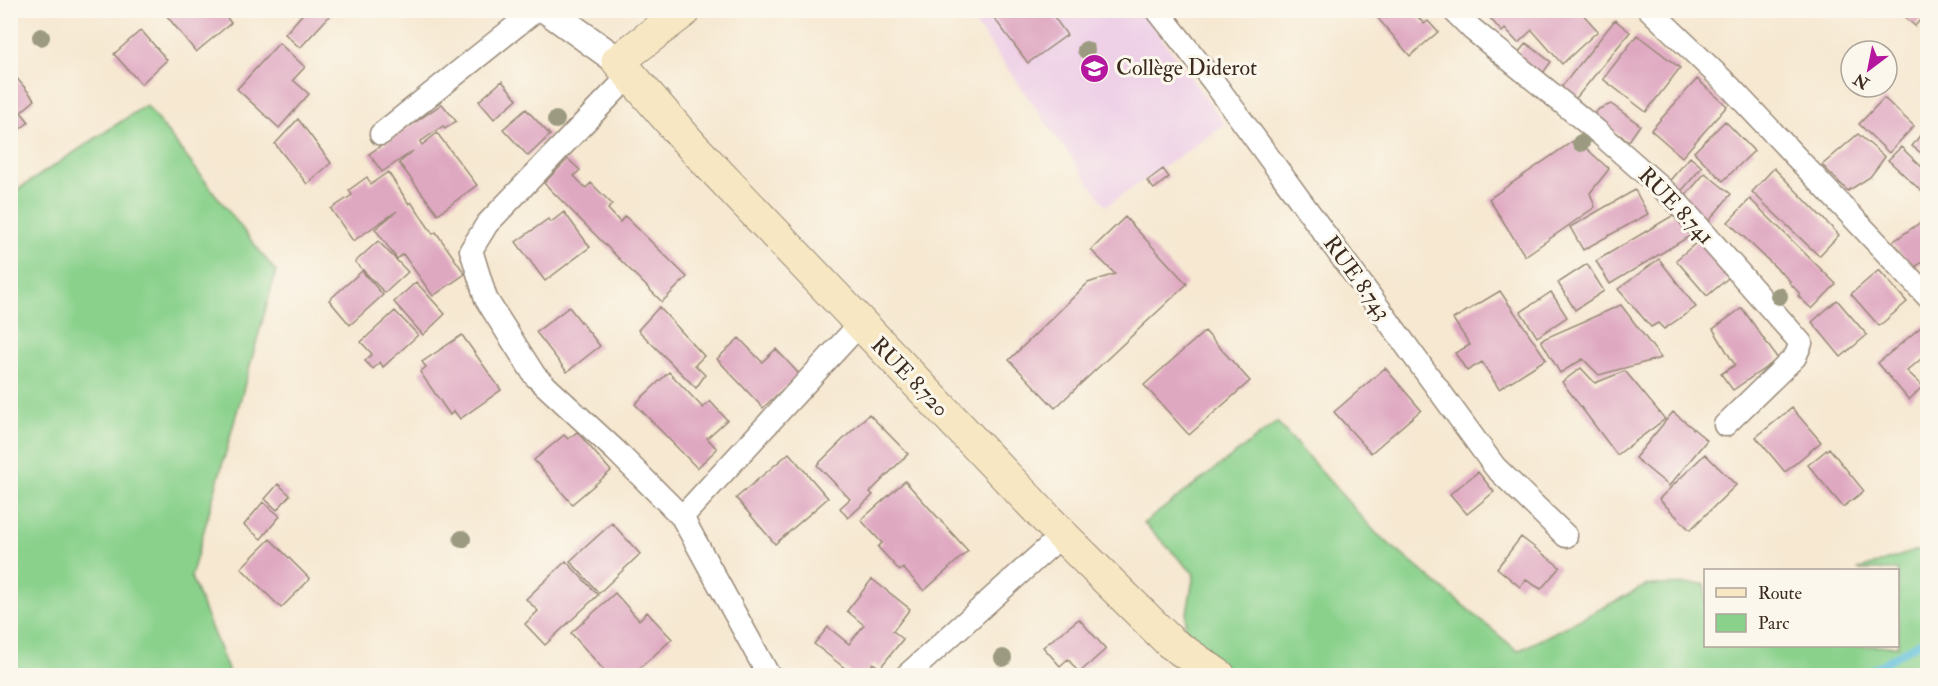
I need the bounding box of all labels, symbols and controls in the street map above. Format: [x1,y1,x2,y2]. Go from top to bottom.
north arrow [1839,39,1899,99]
school or university icon: Collège Diderot [1079,52,1111,84]
place label: Collège Diderot [1116,54,1257,82]
text: N [1850,68,1874,94]
street label: RUE 8.741 [1632,161,1720,251]
street label: RUE 8.743 [1317,230,1397,326]
street label: RUE 8.720 [865,331,955,423]
legend [1704,569,1899,647]
text: Route [1758,582,1802,605]
text: Parc [1758,612,1789,635]

